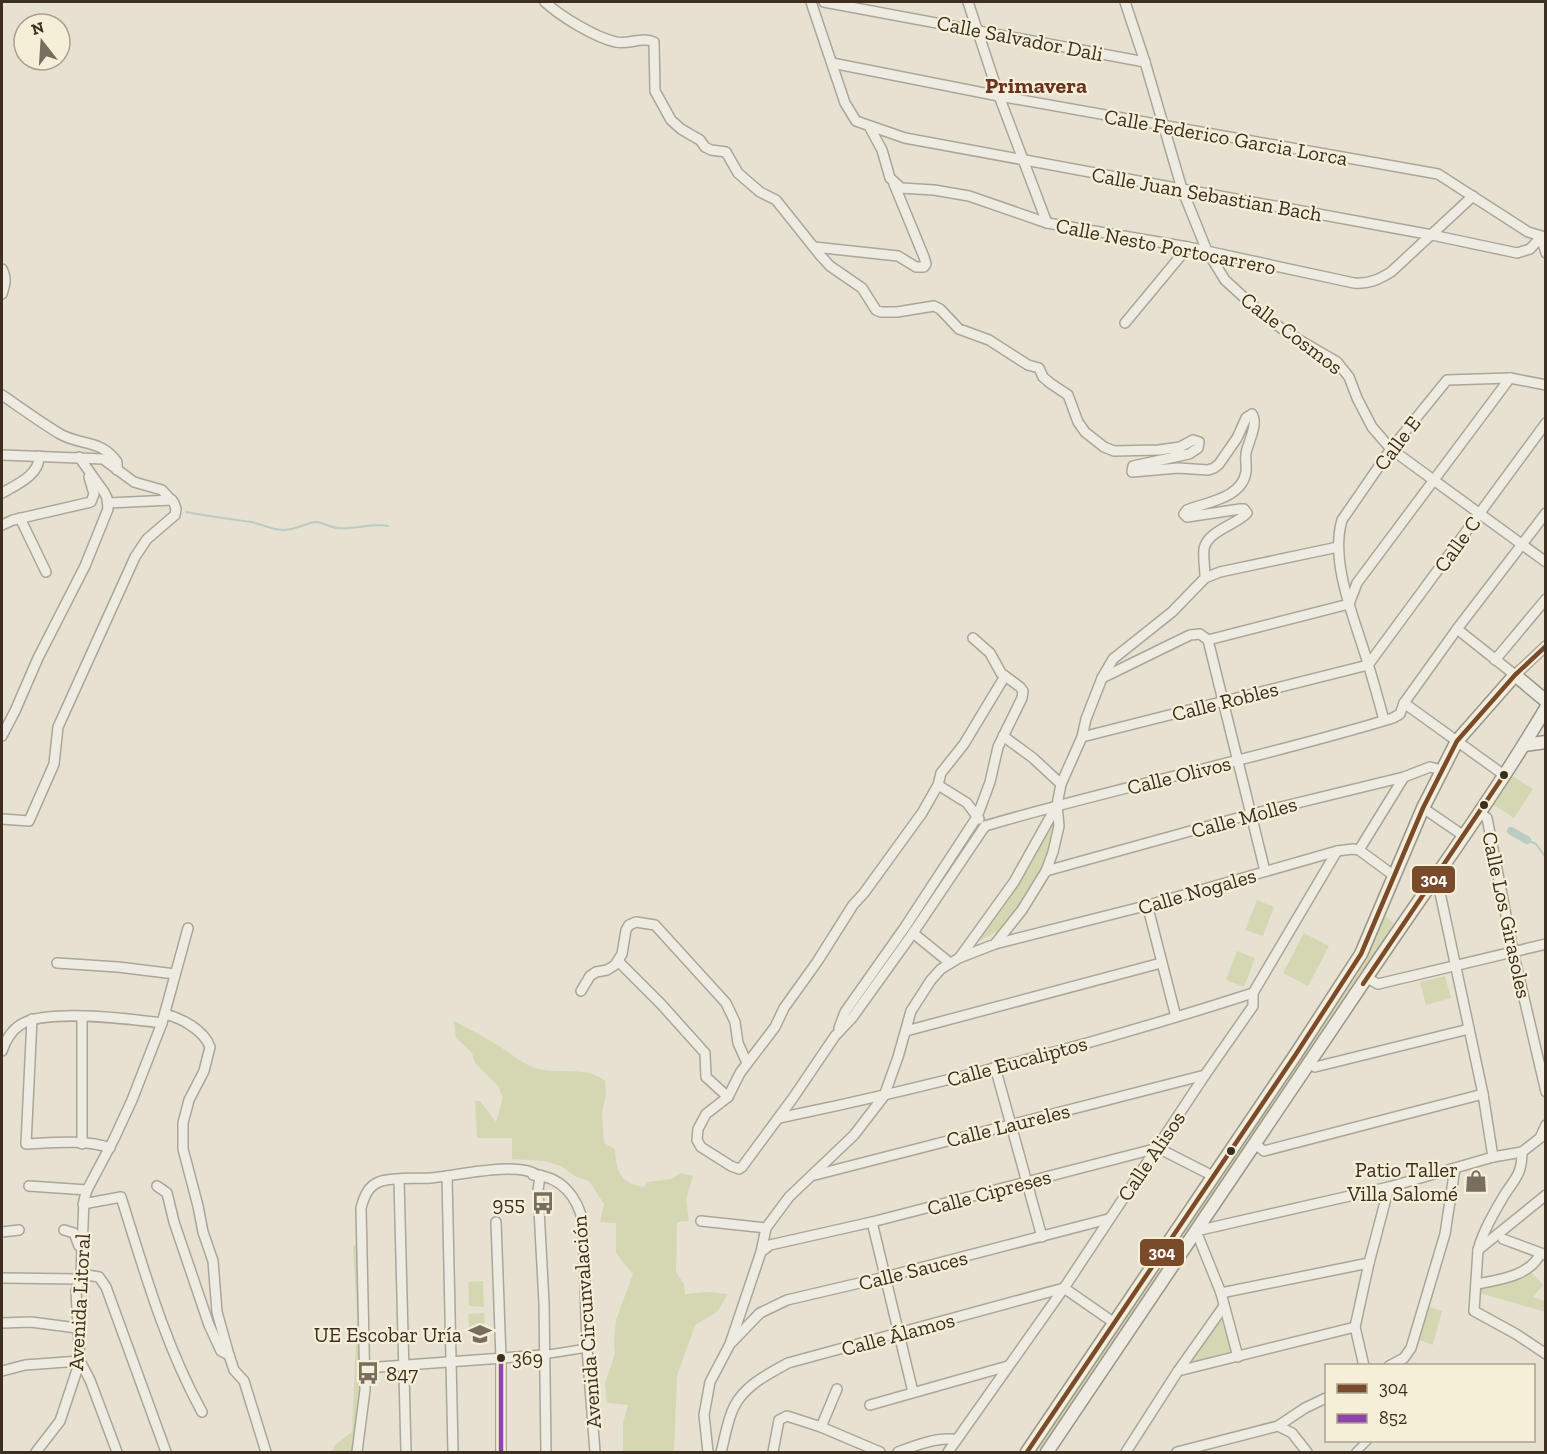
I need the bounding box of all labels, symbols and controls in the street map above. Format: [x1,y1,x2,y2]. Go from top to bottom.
street label: Calle Salvador Dali [935,10,1105,66]
north arrow [12,12,72,72]
text: N [29,17,46,39]
district label: Primavera [985,72,1087,99]
street label: Calle Federico Garcia Lorca [1102,103,1350,171]
street label: Calle Juan Sebastian Bach [1090,161,1324,227]
street label: Calle Nesto Portocarrero [1054,212,1278,280]
street label: Calle Cosmos [1236,287,1348,379]
street label: Calle E [1368,411,1426,475]
street label: Calle C [1428,511,1486,577]
street label: Calle Robles [1169,676,1281,726]
street label: Calle Olivos [1125,750,1233,800]
unlabelled marker [1498,769,1510,781]
street label: Calle Molles [1188,791,1300,843]
unlabelled marker [1478,799,1490,811]
street label: Calle Los Girasoles [1477,829,1537,1001]
street label: Calle Nogales [1135,862,1259,920]
line badge: 304 [1411,865,1456,894]
text: 304 [1421,870,1447,889]
street label: Calle Eucaliptos [944,1030,1090,1092]
street label: Calle Laureles [944,1098,1072,1152]
street label: Calle Alisos [1112,1106,1190,1206]
unlabelled marker [1225,1145,1237,1157]
place label: Patio Taller Villa Salomé [1346,1157,1458,1206]
street label: Calle Cipreses [924,1163,1054,1221]
shop icon: Patio Taller Villa Salomé [1463,1168,1489,1194]
bus stop icon: 955 [530,1190,556,1216]
place label: 955 [492,1191,525,1216]
street label: Avenida Circunvalación [566,1215,606,1429]
street label: Avenida Litoral [63,1232,95,1371]
line badge: 304 [1139,1238,1185,1267]
text: 304 [1149,1243,1175,1262]
street label: Calle Sauces [856,1244,970,1296]
street label: Calle Álamos [839,1307,957,1361]
school or university icon: UE Escobar Uría [467,1321,493,1347]
place label: UE Escobar Uría [314,1322,462,1347]
place label: 369 [512,1346,543,1370]
marker: 369 [495,1352,507,1364]
bus stop icon: 847 [355,1360,381,1386]
place label: 847 [386,1361,418,1386]
legend [1325,1364,1535,1442]
text: 304 [1379,1377,1408,1399]
text: 852 [1379,1407,1407,1429]

